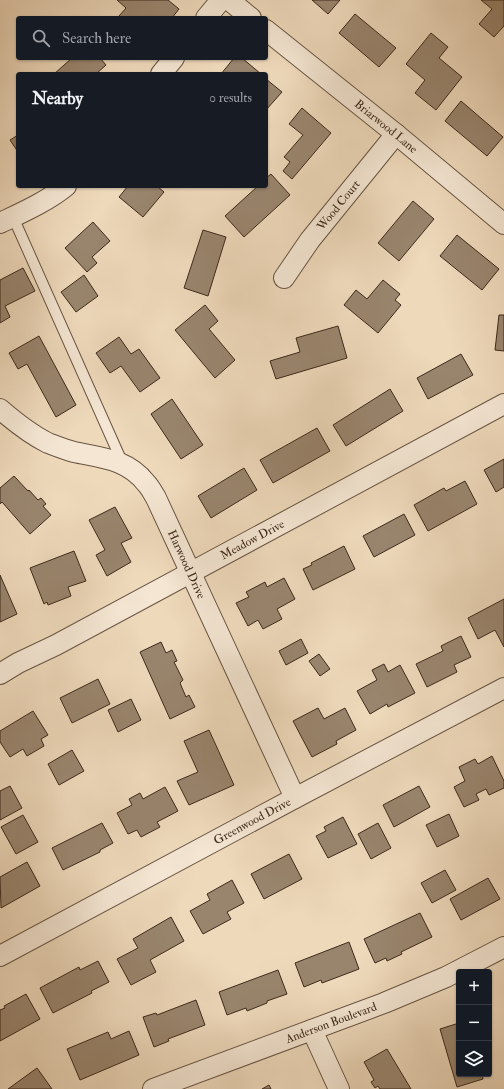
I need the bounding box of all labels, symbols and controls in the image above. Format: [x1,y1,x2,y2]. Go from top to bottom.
search box [16,16,268,60]
icon: search [30,27,52,49]
text: Search here [62,29,131,48]
text: Nearby [32,88,83,109]
text: 0 results [209,90,252,106]
street label: Briarwood Lane [351,97,421,157]
street label: Wood Court [313,177,364,234]
street label: Meadow Drive [218,517,287,563]
street label: Harwood Drive [164,528,209,601]
street label: Greenwood Drive [211,795,294,848]
map controls [456,969,492,1077]
button: + [456,969,492,1005]
street label: Anderson Boulevard [283,999,379,1047]
button: − [456,1005,492,1041]
button: layers [456,1041,492,1077]

